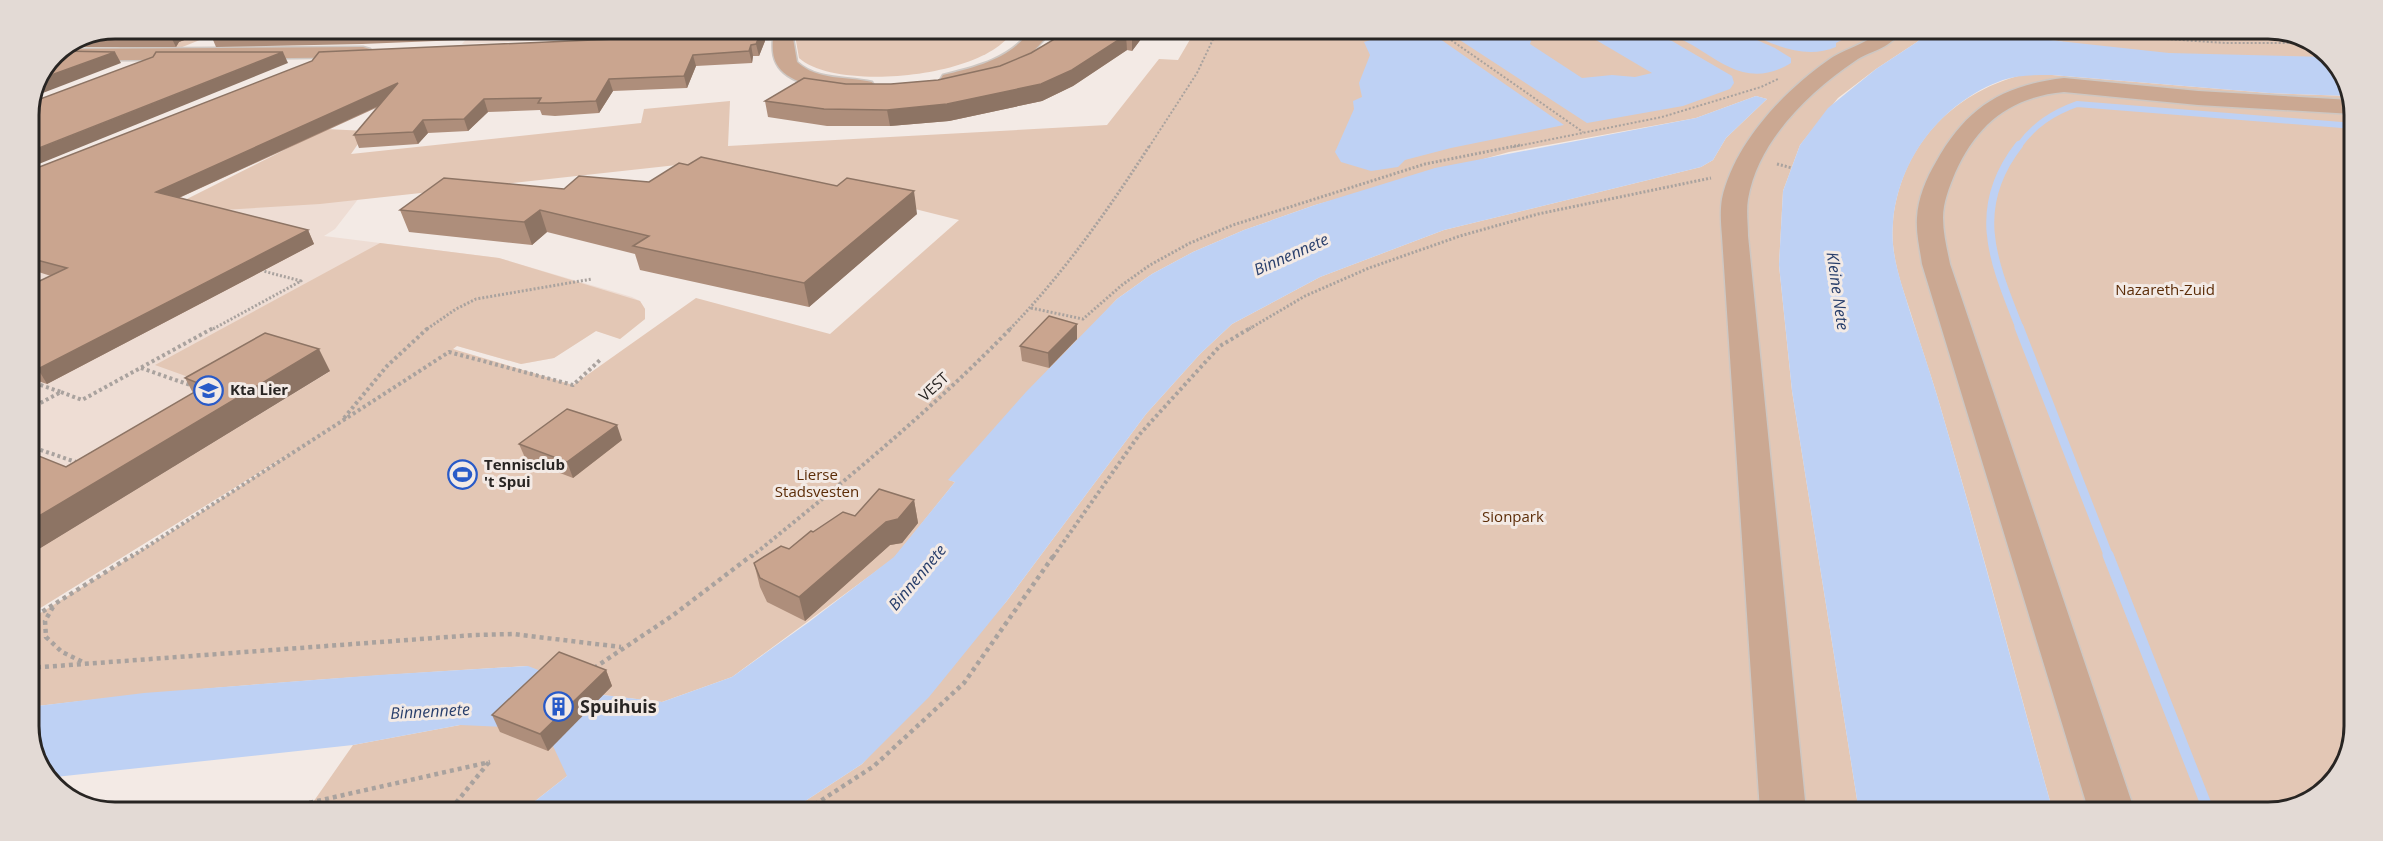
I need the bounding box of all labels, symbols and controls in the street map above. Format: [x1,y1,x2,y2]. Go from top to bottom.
water label: Binnennete [1250,228,1332,280]
water label: Kleine Nete [1822,250,1854,332]
park label: Nazareth-Zuid [2115,279,2215,299]
street label: VEST [914,367,953,405]
school or university icon: Kta Lier [193,374,225,406]
place label: Kta Lier [230,379,288,399]
place label: Tennisclub 't Spui [484,454,565,491]
sports icon: Tennisclub 't Spui [447,458,479,490]
park label: Lierse Stadsvesten [775,464,859,501]
park label: Sionpark [1482,506,1544,526]
water label: Binnennete [883,539,951,615]
building icon: Spuihuis [543,691,575,723]
place label: Spuihuis [580,694,657,718]
water label: Binnennete [390,698,470,724]

